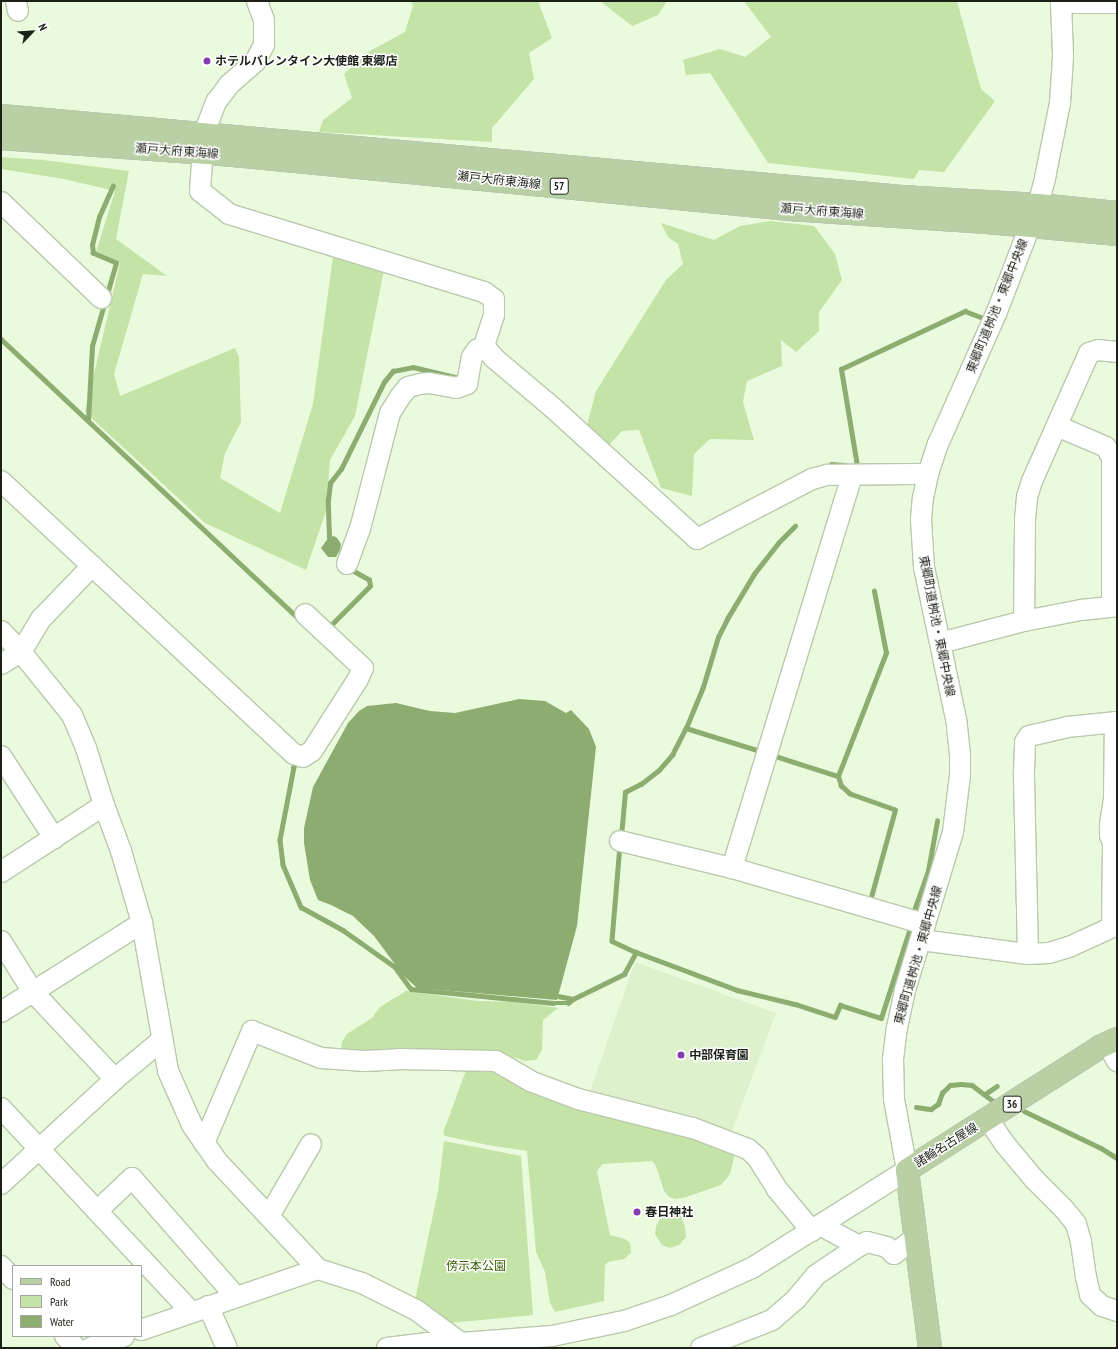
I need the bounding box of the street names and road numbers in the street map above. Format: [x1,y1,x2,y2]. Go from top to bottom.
street label: 瀬戸大府東海線 [135,141,219,161]
street label: 瀬戸大府東海線 [456,168,542,192]
road number: 57 [549,177,569,195]
street label: 瀬戸大府東海線 [780,201,864,221]
street label: 東郷町道桝池・東郷中央線 [963,237,1031,375]
street label: 東郷町道桝池・東郷中央線 [916,554,958,698]
street label: 東郷町道桝池・東郷中央線 [891,884,945,1026]
road number: 36 [1002,1095,1022,1113]
street label: 諸輪名古屋線 [912,1120,980,1170]

